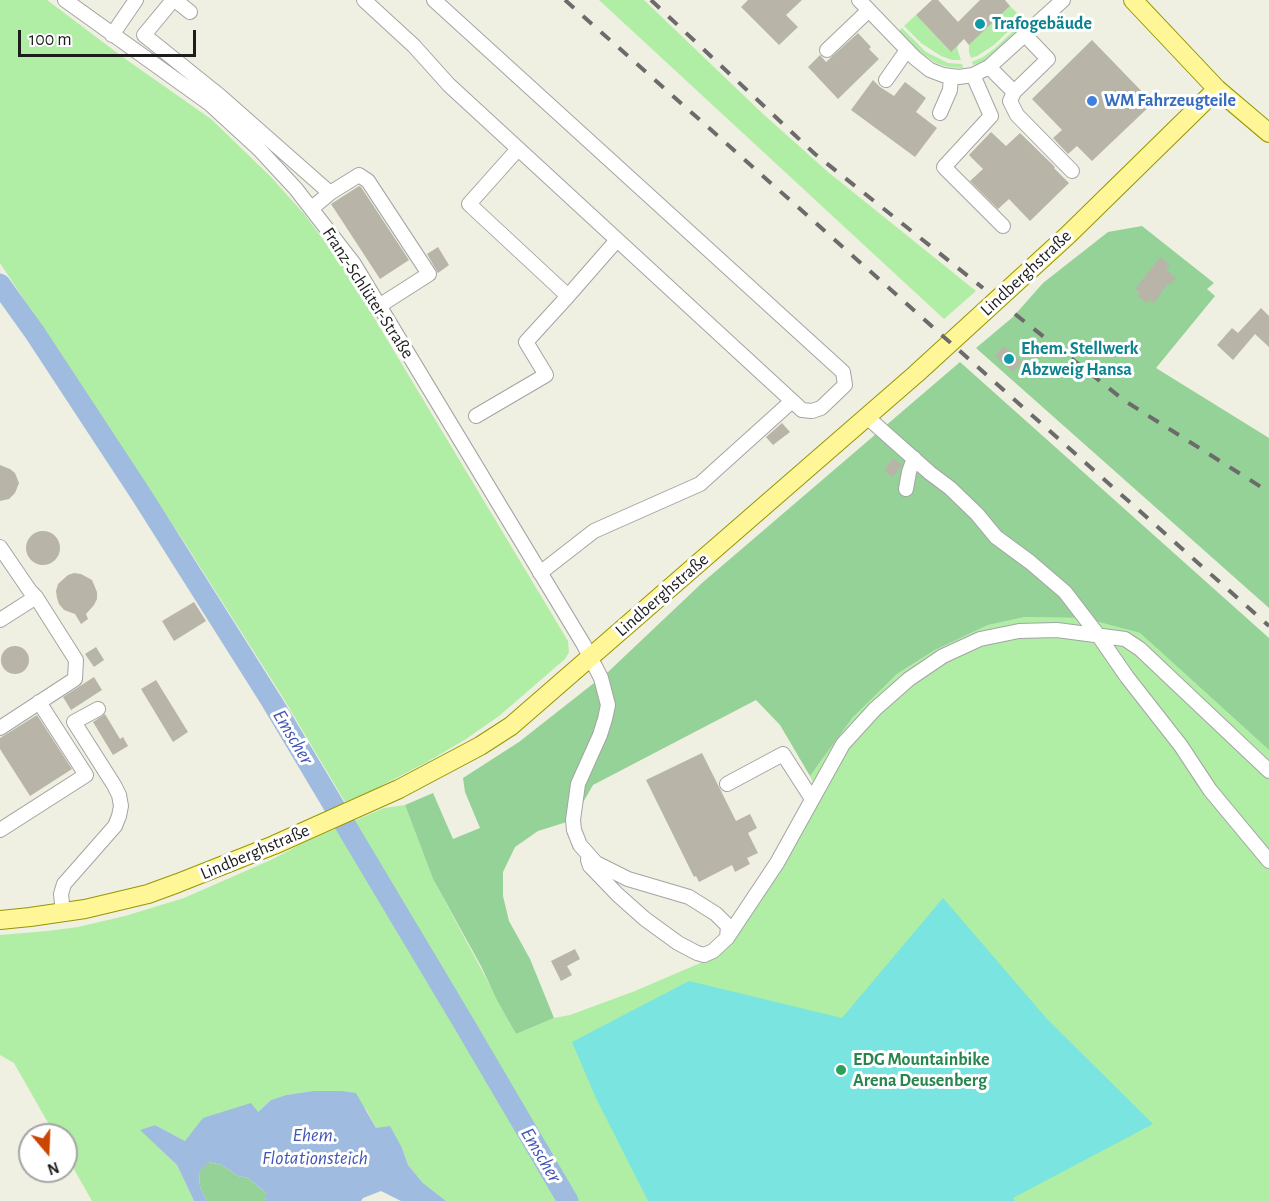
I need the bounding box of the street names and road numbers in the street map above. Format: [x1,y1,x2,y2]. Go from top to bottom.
street label: Franz-Schlüter-Straße [318,223,418,363]
street label: Lindberghstraße [976,225,1076,321]
street label: Lindberghstraße [611,549,713,641]
street label: Lindberghstraße [197,819,313,885]

